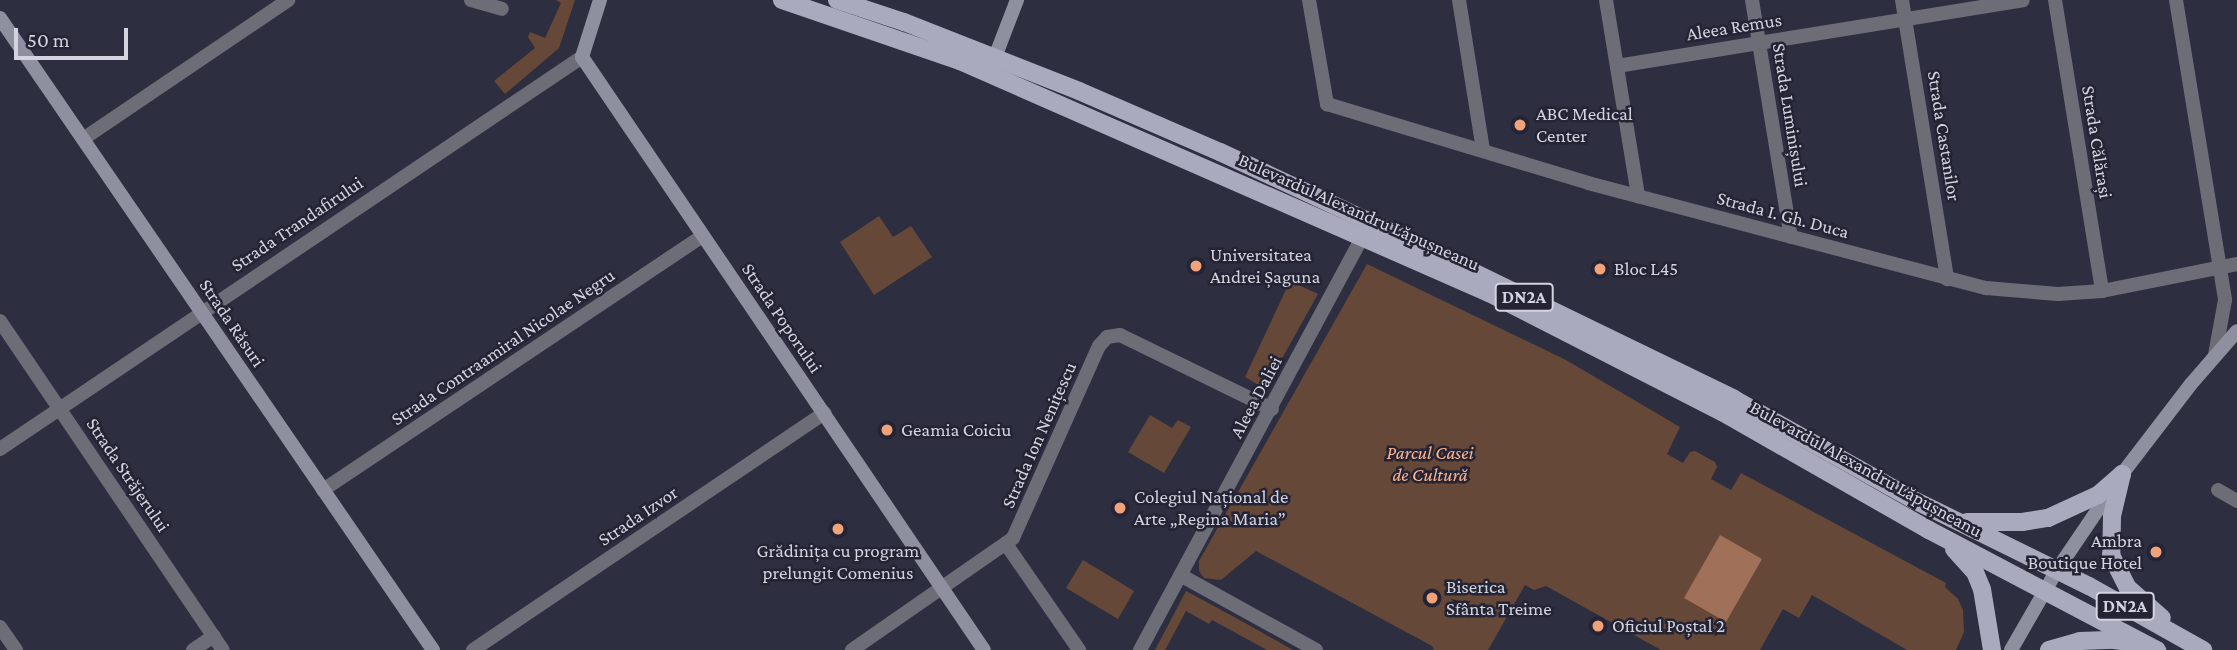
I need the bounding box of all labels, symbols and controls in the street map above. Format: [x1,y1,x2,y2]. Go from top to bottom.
street label: Aleea Remus [1685,8,1783,46]
scale bar [18,14,131,58]
text: 50 m [27,28,70,52]
street label: Strada Luminișului [1767,42,1813,188]
street label: Strada Castanilor [1922,69,1966,203]
street label: Strada Călărași [2077,84,2117,200]
place label: ABC Medical Center [1536,103,1633,147]
marker: ABC Medical Center [1510,115,1530,135]
street label: Bulevardul Alexandru Lăpușneanu [1235,148,1483,276]
street label: Strada Trandafirului [227,171,367,277]
street label: Strada I. Gh. Duca [1714,186,1852,244]
place label: Universitatea Andrei Șaguna [1210,244,1320,288]
marker: Universitatea Andrei Șaguna [1188,258,1204,274]
place label: Bloc L45 [1614,258,1678,280]
street label: Strada Poporului [737,259,827,377]
marker: Bloc L45 [1592,261,1608,277]
street label: Strada Contraamiral Nicolae Negru [387,264,619,430]
street label: Strada Răsuri [194,275,270,371]
road number: DN2A [1494,282,1554,312]
street label: Aleea Daliei [1225,352,1287,442]
street label: Strada Ion Nenițescu [997,358,1081,512]
street label: Bulevardul Alexandru Lăpușneanu [1746,396,1986,542]
street label: Strada Străjerului [81,414,175,536]
place label: Geamia Coiciu [901,419,1011,441]
marker: Geamia Coiciu [879,422,895,438]
park label: Parcul Casei de Cultură [1386,442,1474,486]
street label: Strada Izvor [594,481,682,551]
place label: Colegiul Național de Arte „Regina Maria” [1134,486,1288,530]
marker: Colegiul Național de Arte „Regina Maria” [1112,500,1128,516]
marker: Grădinița cu program prelungit Comenius [830,521,846,537]
place label: Ambra Boutique Hotel [2028,530,2142,574]
place label: Grădinița cu program prelungit Comenius [757,540,919,584]
marker: Ambra Boutique Hotel [2148,544,2164,560]
place label: Biserica Sfânta Treime [1446,576,1552,620]
marker: Biserica Sfânta Treime [1424,590,1440,606]
road number: DN2A [2095,592,2155,620]
place label: Oficiul Poștal 2 [1612,615,1725,637]
marker: Oficiul Poștal 2 [1590,618,1606,634]

